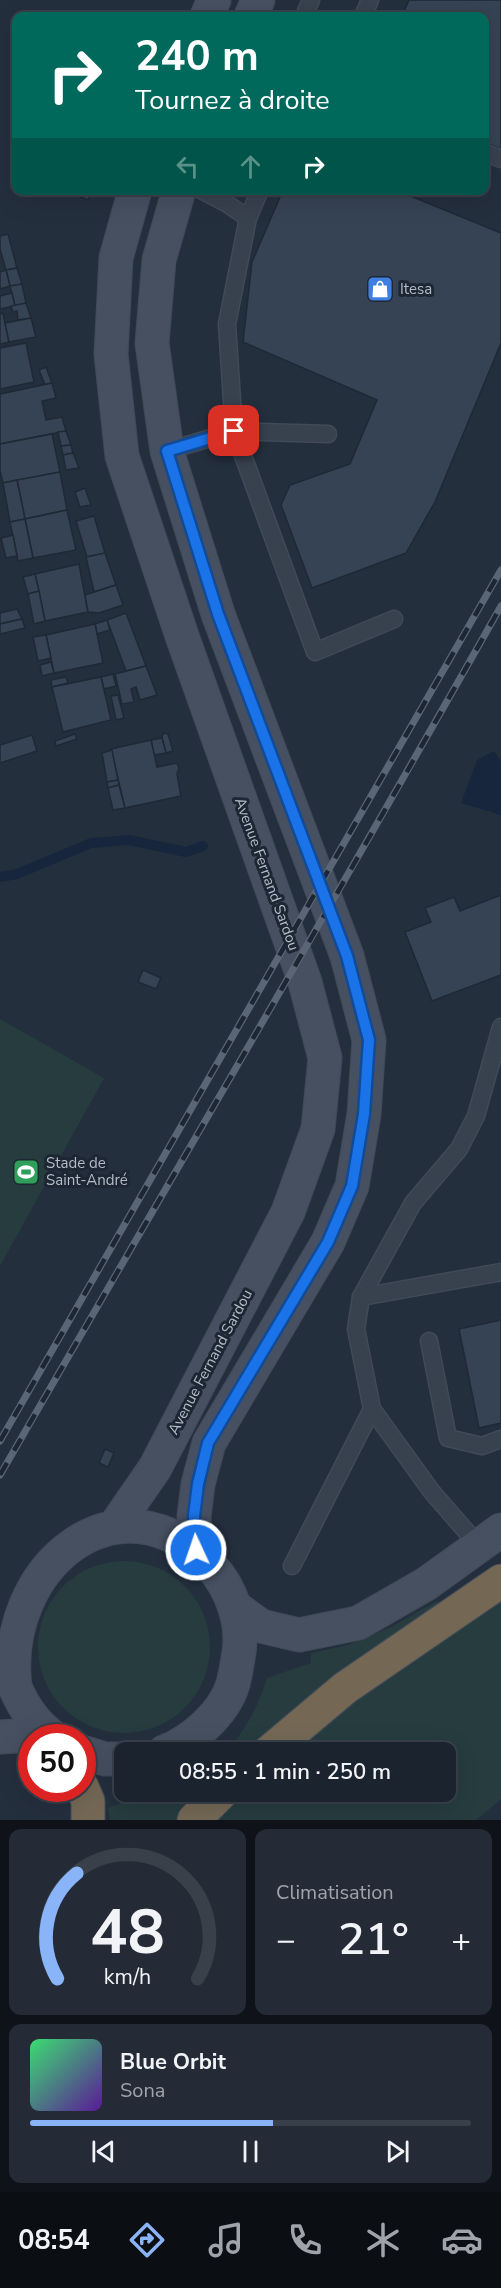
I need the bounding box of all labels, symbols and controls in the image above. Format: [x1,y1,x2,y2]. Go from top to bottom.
text: 240 m [135,28,259,85]
icon: right [36,36,114,114]
text: Tournez à droite [135,82,330,119]
icon: left [171,150,204,183]
icon: ahead [234,150,267,183]
icon: right [297,150,330,183]
shop icon: Itesa [365,274,395,304]
place label: Itesa [400,279,432,299]
pin [208,405,259,456]
icon: arrive [217,414,250,447]
street label: Avenue Fernand Sardou [230,795,304,953]
place label: Stade de Saint-André [46,1153,128,1190]
sports icon: Stade de Saint-André [11,1157,41,1187]
street label: Avenue Fernand Sardou [163,1286,257,1438]
position arrow [164,1518,228,1582]
speed limit sign: 50 [18,1724,96,1802]
text: 08:55 · 1 min · 250 m [179,1757,391,1787]
text: Climatisation [276,1879,394,1906]
text: 48 [90,1890,165,1975]
text: 21° [338,1909,409,1970]
text: − [276,1918,296,1963]
text: + [451,1918,471,1963]
text: km/h [104,1962,151,1992]
text: Blue Orbit [120,2047,226,2077]
text: Sona [120,2077,165,2104]
icon: previous [87,2135,120,2168]
icon: pause [234,2135,267,2168]
icon: next [381,2135,414,2168]
icon: directions [126,2219,168,2261]
icon: music [205,2219,247,2261]
icon: phone [284,2219,326,2261]
icon: climate [362,2219,404,2261]
icon: car [441,2219,483,2261]
text: 08:54 [18,2222,90,2259]

